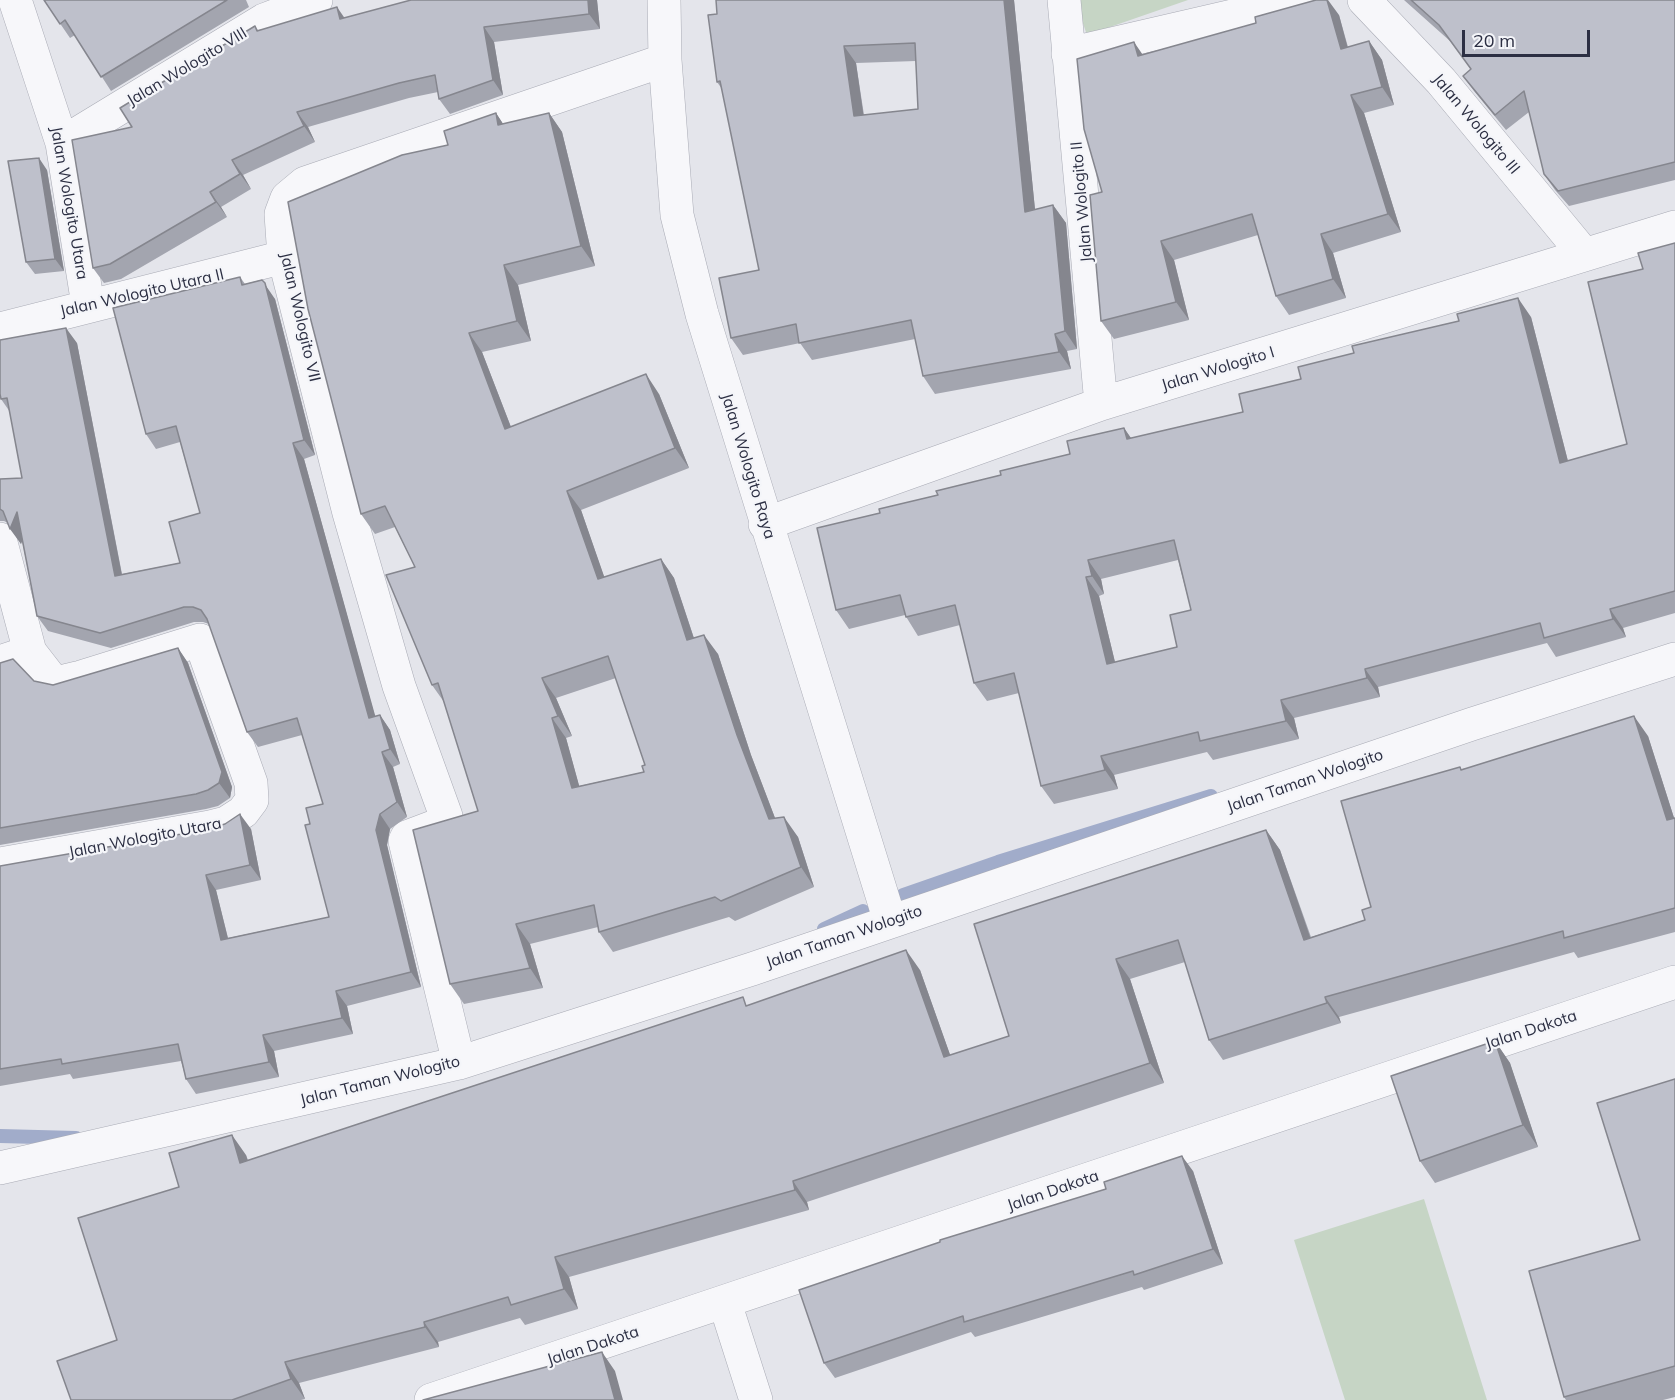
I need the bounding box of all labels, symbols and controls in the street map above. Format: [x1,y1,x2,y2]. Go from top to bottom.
scale bar [1465,18,1592,56]
street label: Jalan Wologito VIII [123,24,251,110]
text: 20 m [1473,29,1515,52]
street label: Jalan Wologito III [1428,70,1524,178]
street label: Jalan Wologito Utara [46,125,92,281]
street label: Jalan Wologito II [1067,141,1097,263]
street label: Jalan Wologito VII [276,250,324,384]
street label: Jalan Wologito Utara II [58,265,226,321]
street label: Jalan Wologito I [1159,343,1277,395]
street label: Jalan Wologito Raya [717,391,779,541]
street label: Jalan Taman Wologito [1224,745,1386,817]
street label: Jalan Wologito Utara [67,814,223,862]
street label: Jalan Taman Wologito [763,901,925,973]
street label: Jalan Dakota [1483,1006,1579,1054]
street label: Jalan Taman Wologito [298,1052,462,1110]
street label: Jalan Dakota [1005,1166,1101,1216]
street label: Jalan Dakota [545,1322,641,1370]

